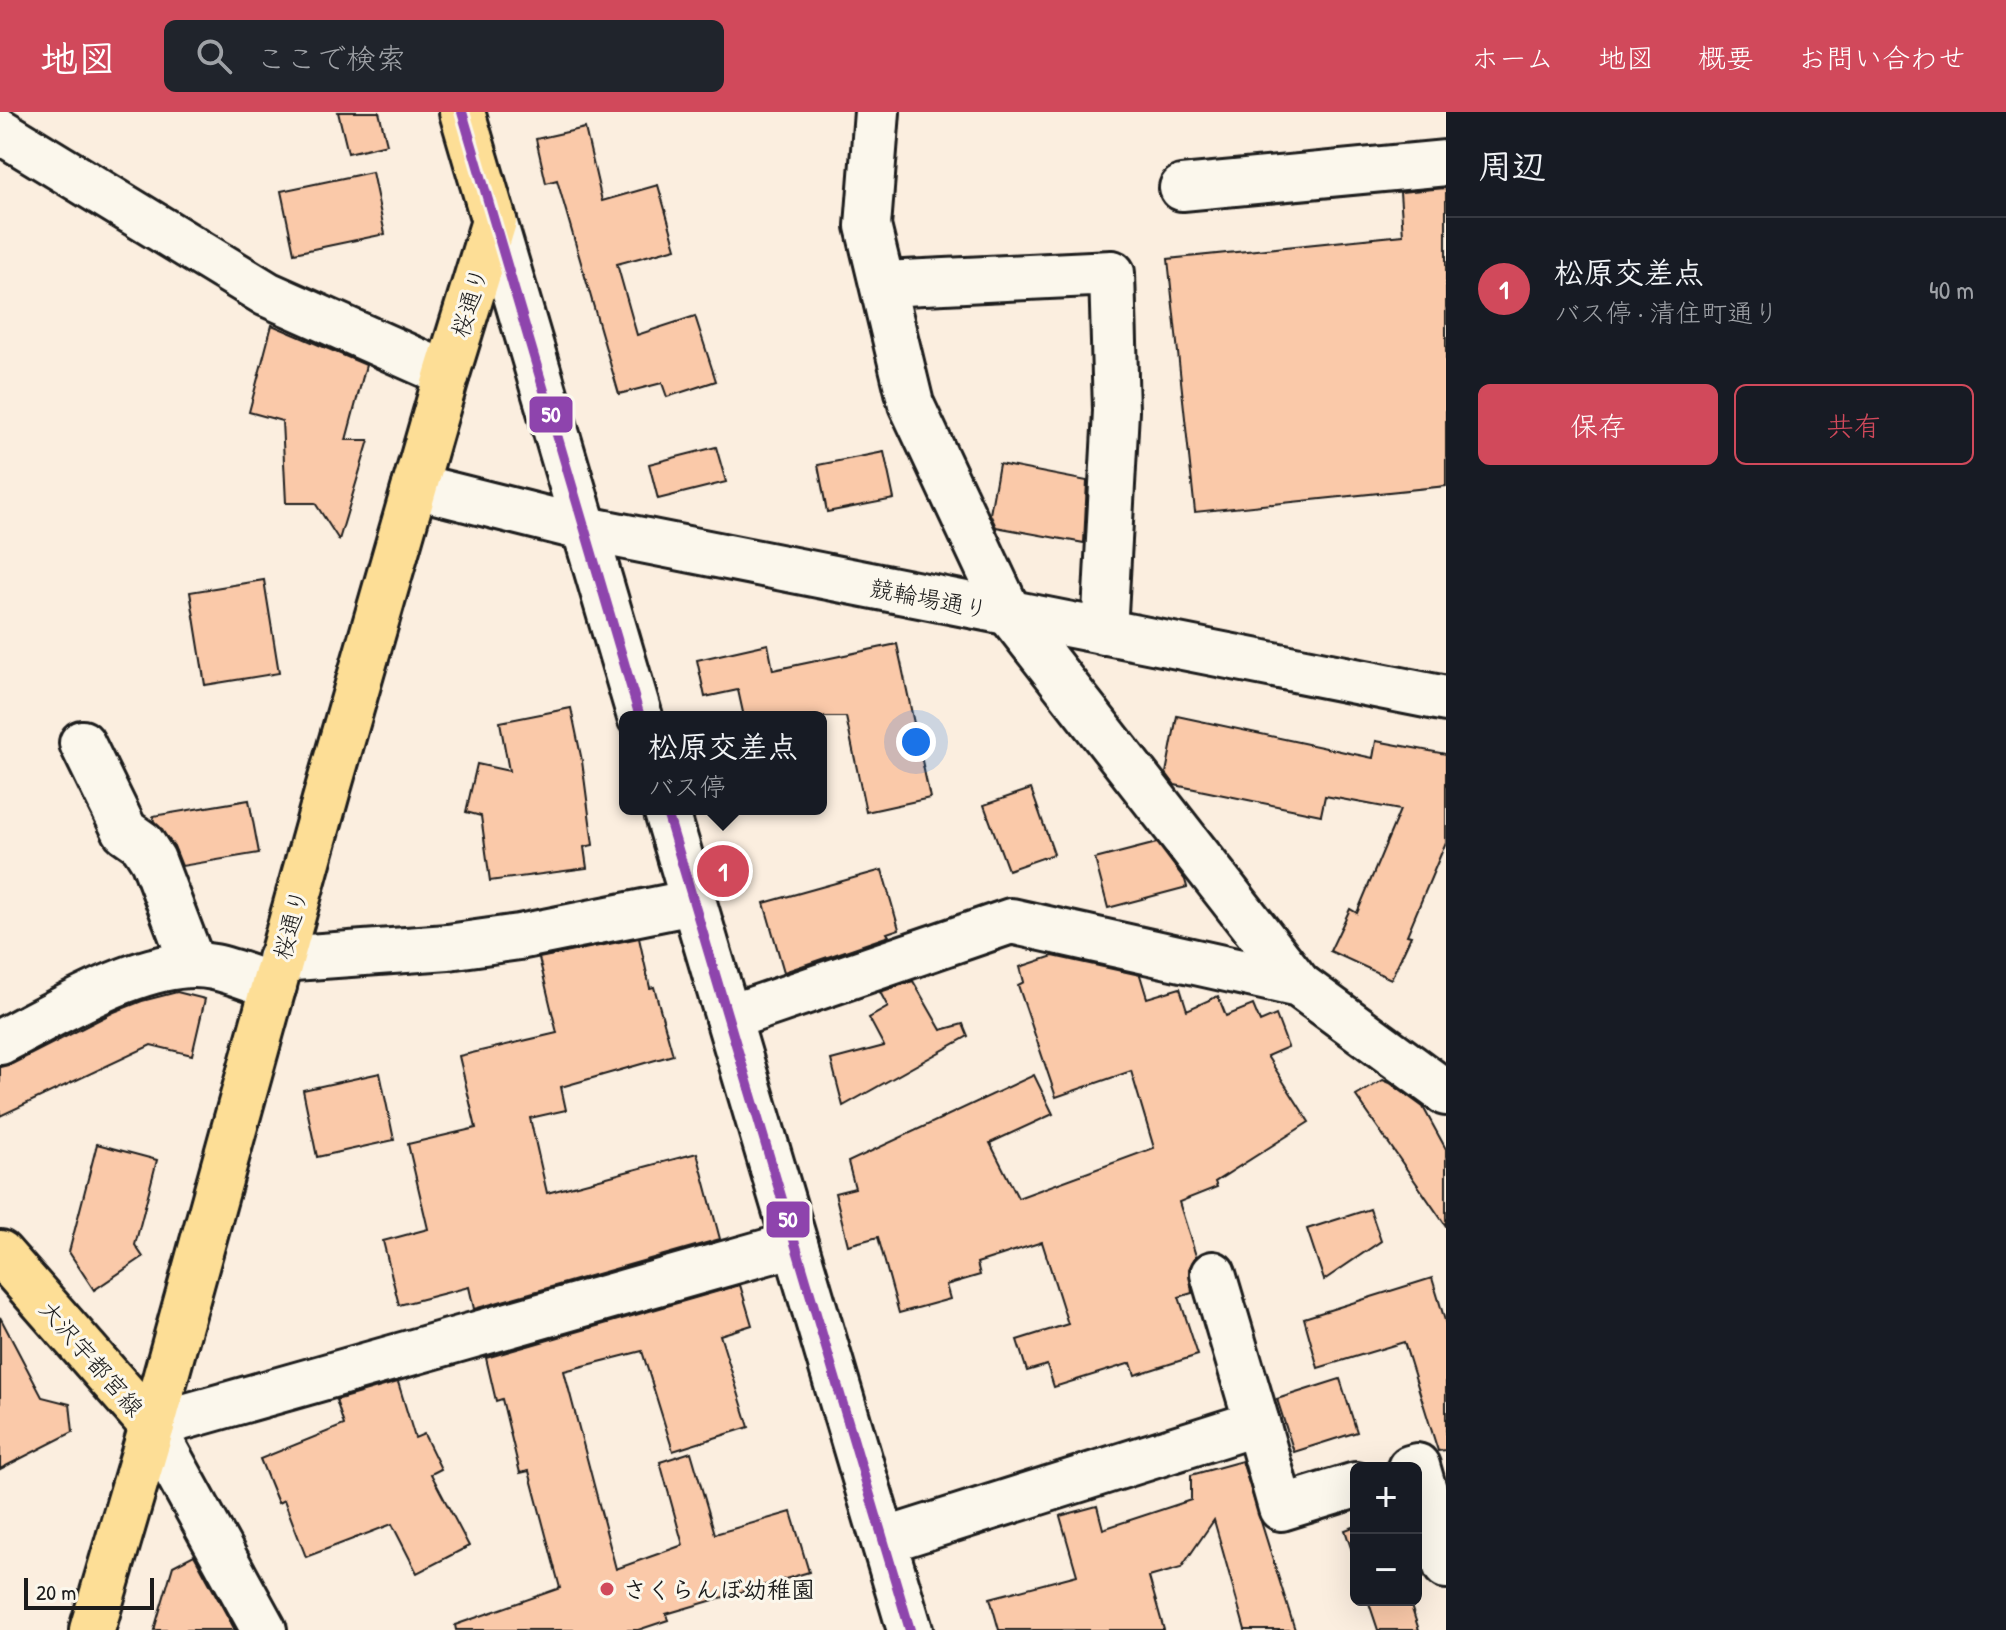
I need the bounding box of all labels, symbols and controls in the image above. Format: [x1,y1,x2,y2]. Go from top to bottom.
search box [164,20,724,92]
text: 地図 [40,32,116,84]
icon: search [192,34,236,78]
text: ここで検索 [256,38,406,78]
text: ホーム [1471,39,1554,77]
text: 地図 [1598,39,1654,77]
text: 概要 [1698,39,1754,77]
text: お問い合わせ [1798,39,1966,77]
text: 周辺 [1478,143,1546,189]
text: 松原交差点 [1554,252,1704,292]
street label: 桜通り [443,263,495,341]
text: 1 [1499,272,1509,307]
text: 40 m [1929,272,1974,307]
text: バス停 · 清住町通り [1554,295,1779,330]
button: 保存 [1478,384,1718,465]
button: 共有 [1734,384,1974,465]
line badge: 50 [528,395,574,434]
text: 50 [541,399,561,429]
street label: 競輪場通り [867,571,991,625]
popup [619,711,827,815]
your location [896,722,936,762]
text: 松原交差点 [648,726,798,766]
text: バス停 [648,769,726,804]
pin: 1 [697,841,749,901]
street label: 桜通り [265,885,315,963]
line badge: 50 [765,1200,811,1239]
text: 50 [778,1204,798,1234]
street label: 大沢宇都宮線 [33,1293,151,1423]
map controls [1350,1462,1422,1606]
button: + [1350,1462,1422,1534]
button: − [1350,1534,1422,1606]
place label: さくらんぼ幼稚園 [623,1573,815,1605]
scale bar [24,1574,154,1610]
text: 20 m [36,1577,76,1607]
marker: さくらんぼ幼稚園 [598,1580,616,1598]

